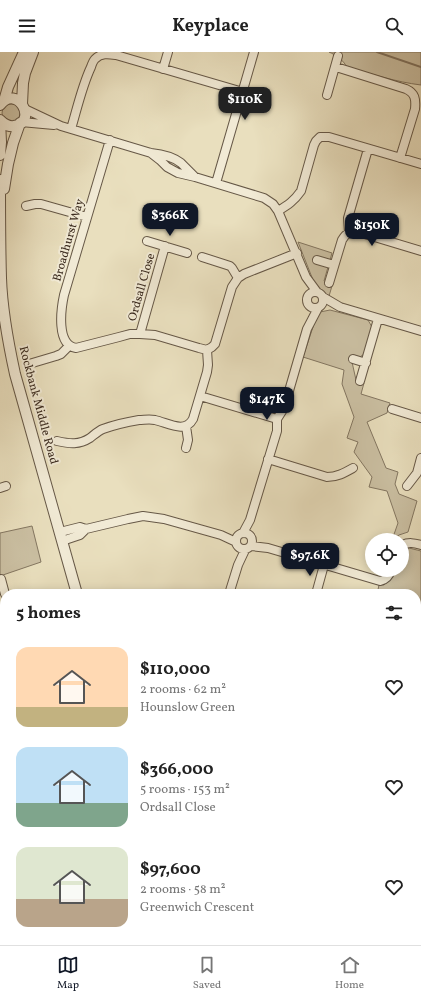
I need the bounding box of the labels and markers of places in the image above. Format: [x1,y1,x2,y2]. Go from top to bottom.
pin: $110K [217,87,273,121]
pin: $366K [142,203,198,237]
pin: $150K [344,213,400,247]
pin: $147K [239,387,295,421]
pin: $97.6K [277,543,343,577]

